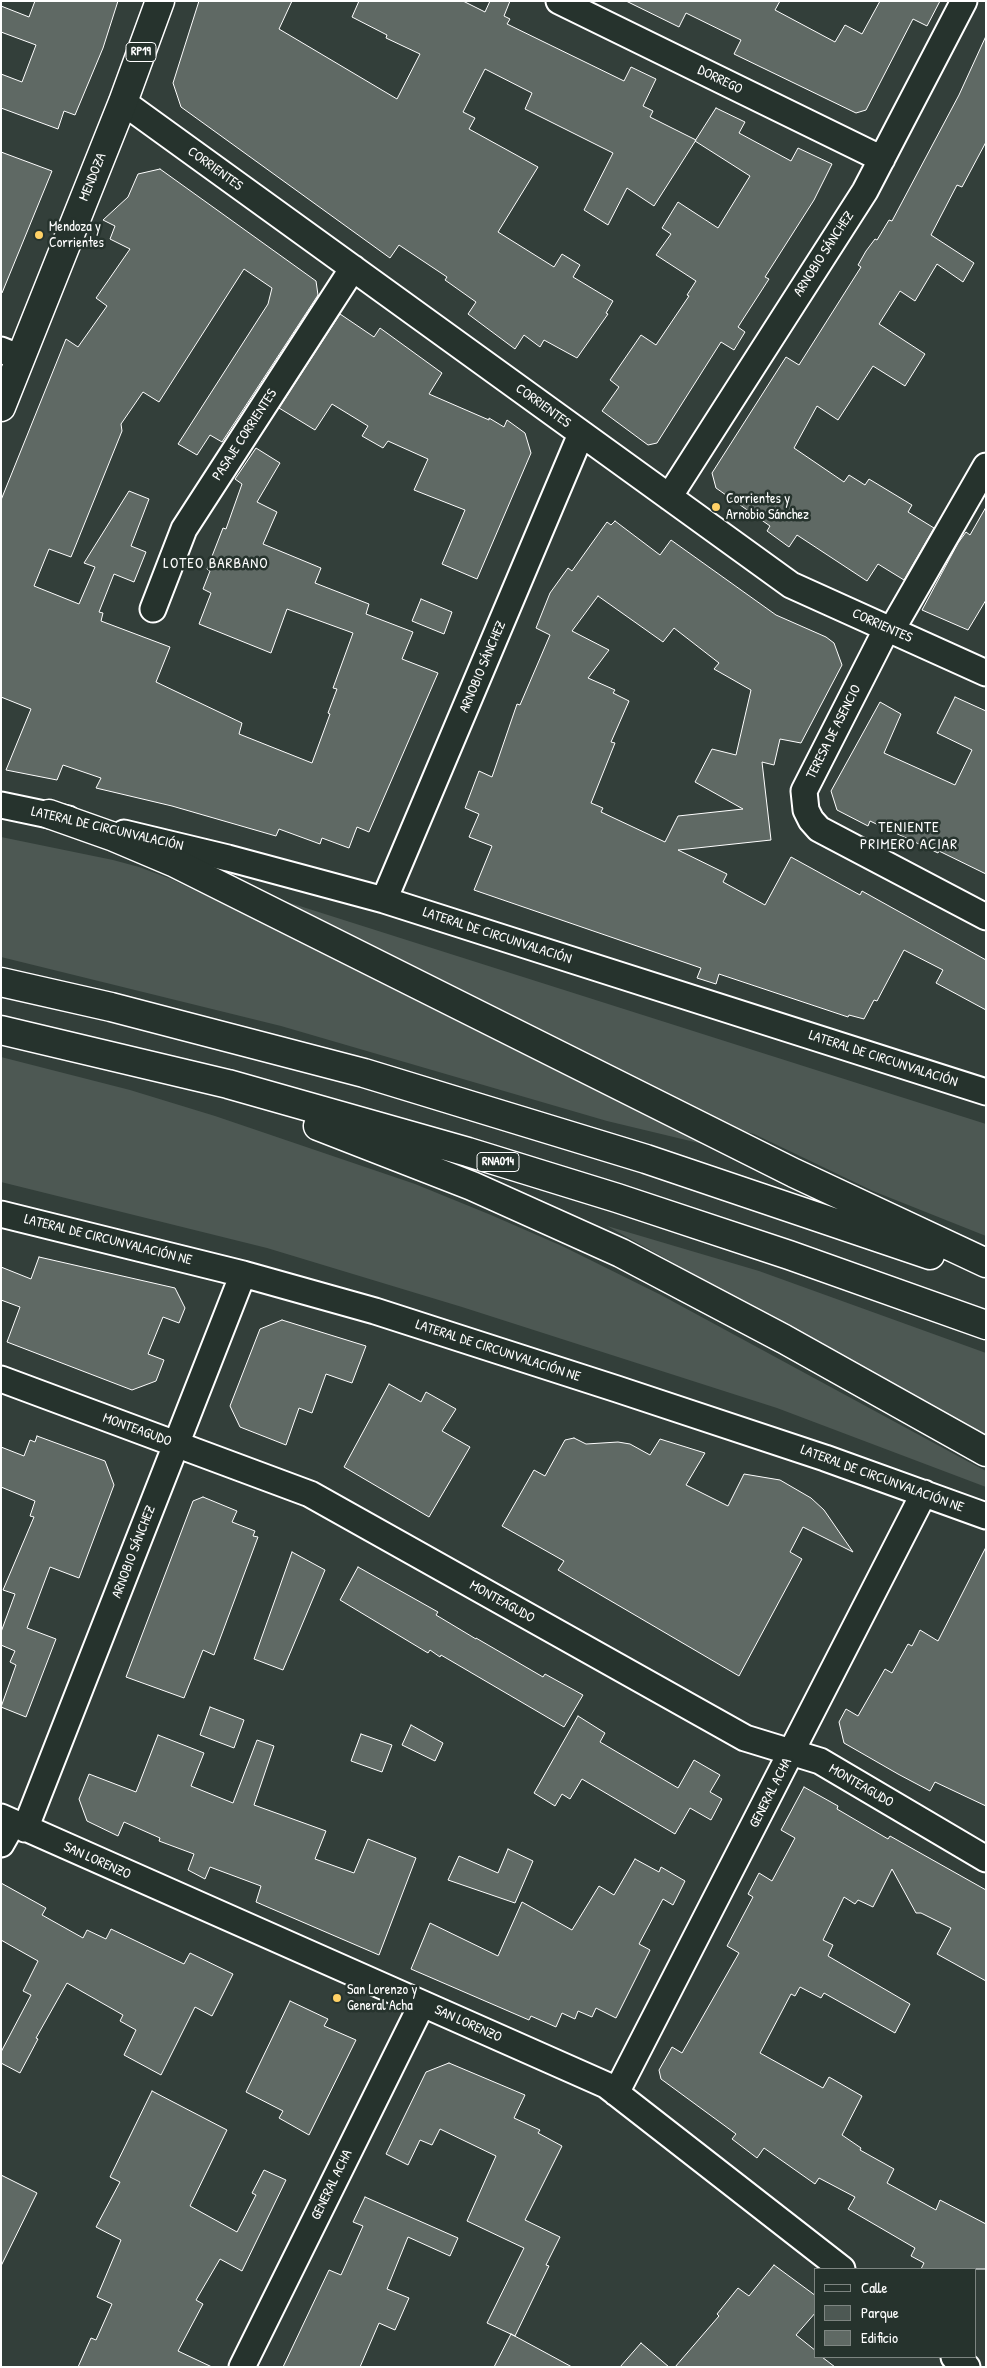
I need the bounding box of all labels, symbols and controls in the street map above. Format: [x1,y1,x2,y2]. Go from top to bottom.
road number: RP19 [126,42,156,62]
street label: DORREGO [695,62,745,98]
street label: CORRIENTES [184,143,246,195]
street label: MENDOZA [76,151,110,203]
street label: ARNOBIO SÁNCHEZ [790,208,858,300]
place label: Mendoza y Corrientes [49,219,104,252]
marker: Mendoza y Corrientes [33,229,45,241]
street label: CORRIENTES [512,380,574,432]
street label: PASAJE CORRIENTES [209,386,281,484]
place label: Corrientes y Arnobio Sánchez [726,491,809,524]
marker: Corrientes y Arnobio Sánchez [710,501,722,513]
district label: LOTEO BARBANO [162,555,270,573]
street label: CORRIENTES [849,605,915,647]
street label: ARNOBIO SÁNCHEZ [456,619,510,715]
street label: TERESA DE ASENCIO [803,682,865,782]
street label: LATERAL DE CIRCUNVALACIÓN [29,803,185,855]
district label: TENIENTE PRIMERO ACIAR [858,819,960,854]
street label: LATERAL DE CIRCUNVALACIÓN [420,904,574,968]
street label: LATERAL DE CIRCUNVALACIÓN [806,1027,960,1091]
road number: RNA014 [477,1152,519,1172]
street label: LATERAL DE CIRCUNVALACIÓN NE [22,1211,194,1269]
street label: LATERAL DE CIRCUNVALACIÓN NE [413,1316,583,1386]
street label: MONTEAGUDO [100,1410,174,1450]
street label: LATERAL DE CIRCUNVALACIÓN NE [798,1442,966,1516]
street label: ARNOBIO SÁNCHEZ [109,1503,159,1601]
street label: MONTEAGUDO [466,1577,538,1627]
street label: GENERAL ACHA [746,1755,796,1831]
street label: MONTEAGUDO [826,1761,896,1811]
street label: SAN LORENZO [61,1839,133,1883]
place label: San Lorenzo y General Acha [347,1982,417,2014]
marker: San Lorenzo y General Acha [331,1992,343,2004]
street label: SAN LORENZO [432,2002,504,2046]
street label: GENERAL ACHA [308,2147,356,2223]
legend [814,2268,977,2358]
text: Calle [861,2277,888,2298]
text: Parque [861,2302,899,2323]
text: Edificio [861,2327,898,2348]

